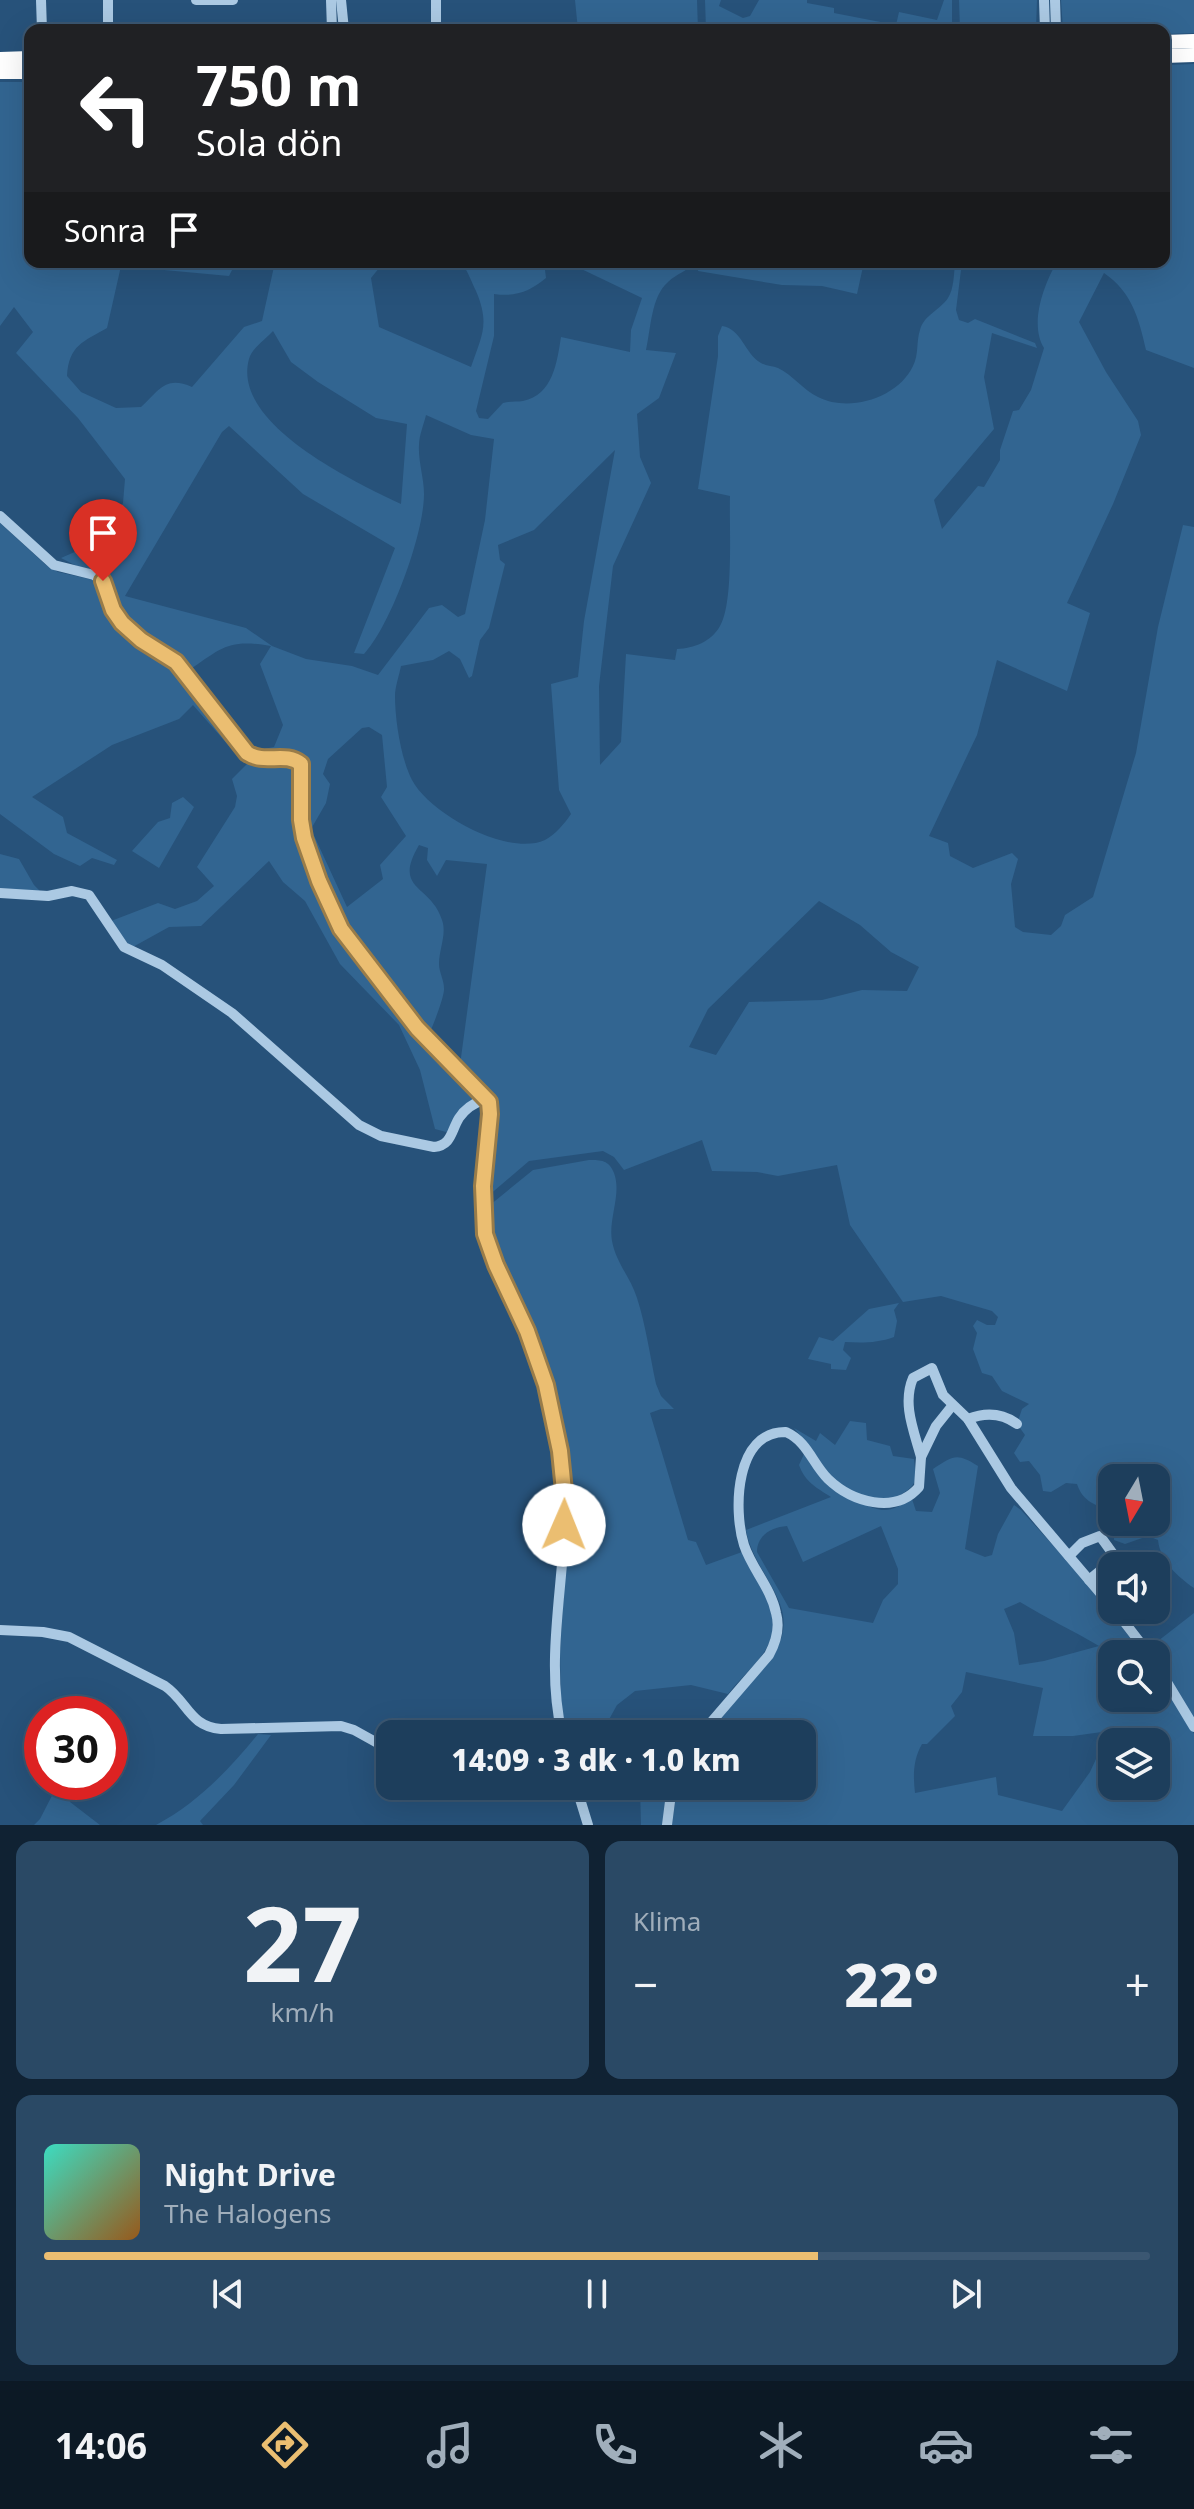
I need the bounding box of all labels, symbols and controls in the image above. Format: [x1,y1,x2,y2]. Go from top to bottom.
text: 750 m [196,46,361,122]
icon: left [64,56,168,160]
text: Sola dön [196,118,343,167]
icon: arrive [162,208,206,252]
text: Sonra [64,210,146,251]
pin [69,499,137,581]
icon: arrive [81,511,125,555]
north arrow [1098,1464,1170,1536]
map controls [1098,1464,1170,1800]
position arrow [522,1483,606,1567]
button: sound [1098,1552,1170,1624]
button: search [1098,1640,1170,1712]
speed limit sign: 30 [24,1696,128,1800]
button: layers [1098,1728,1170,1800]
text: 14:09 · 3 dk · 1.0 km [451,1739,741,1780]
text: 27 [243,1871,362,2012]
text: Klima [633,1903,701,1939]
text: 22° [844,1943,939,2025]
text: − [633,1954,658,2014]
text: + [1125,1954,1150,2014]
text: km/h [271,1994,334,2030]
text: Night Drive [164,2154,336,2195]
text: The Halogens [164,2195,331,2231]
icon: previous [206,2272,250,2316]
icon: pause [575,2272,619,2316]
icon: next [944,2272,988,2316]
icon: directions [257,2417,313,2473]
icon: music [422,2417,478,2473]
icon: phone [587,2417,643,2473]
icon: climate [753,2417,809,2473]
icon: car [918,2417,974,2473]
icon: filters [1083,2417,1139,2473]
text: 14:06 [55,2421,147,2470]

